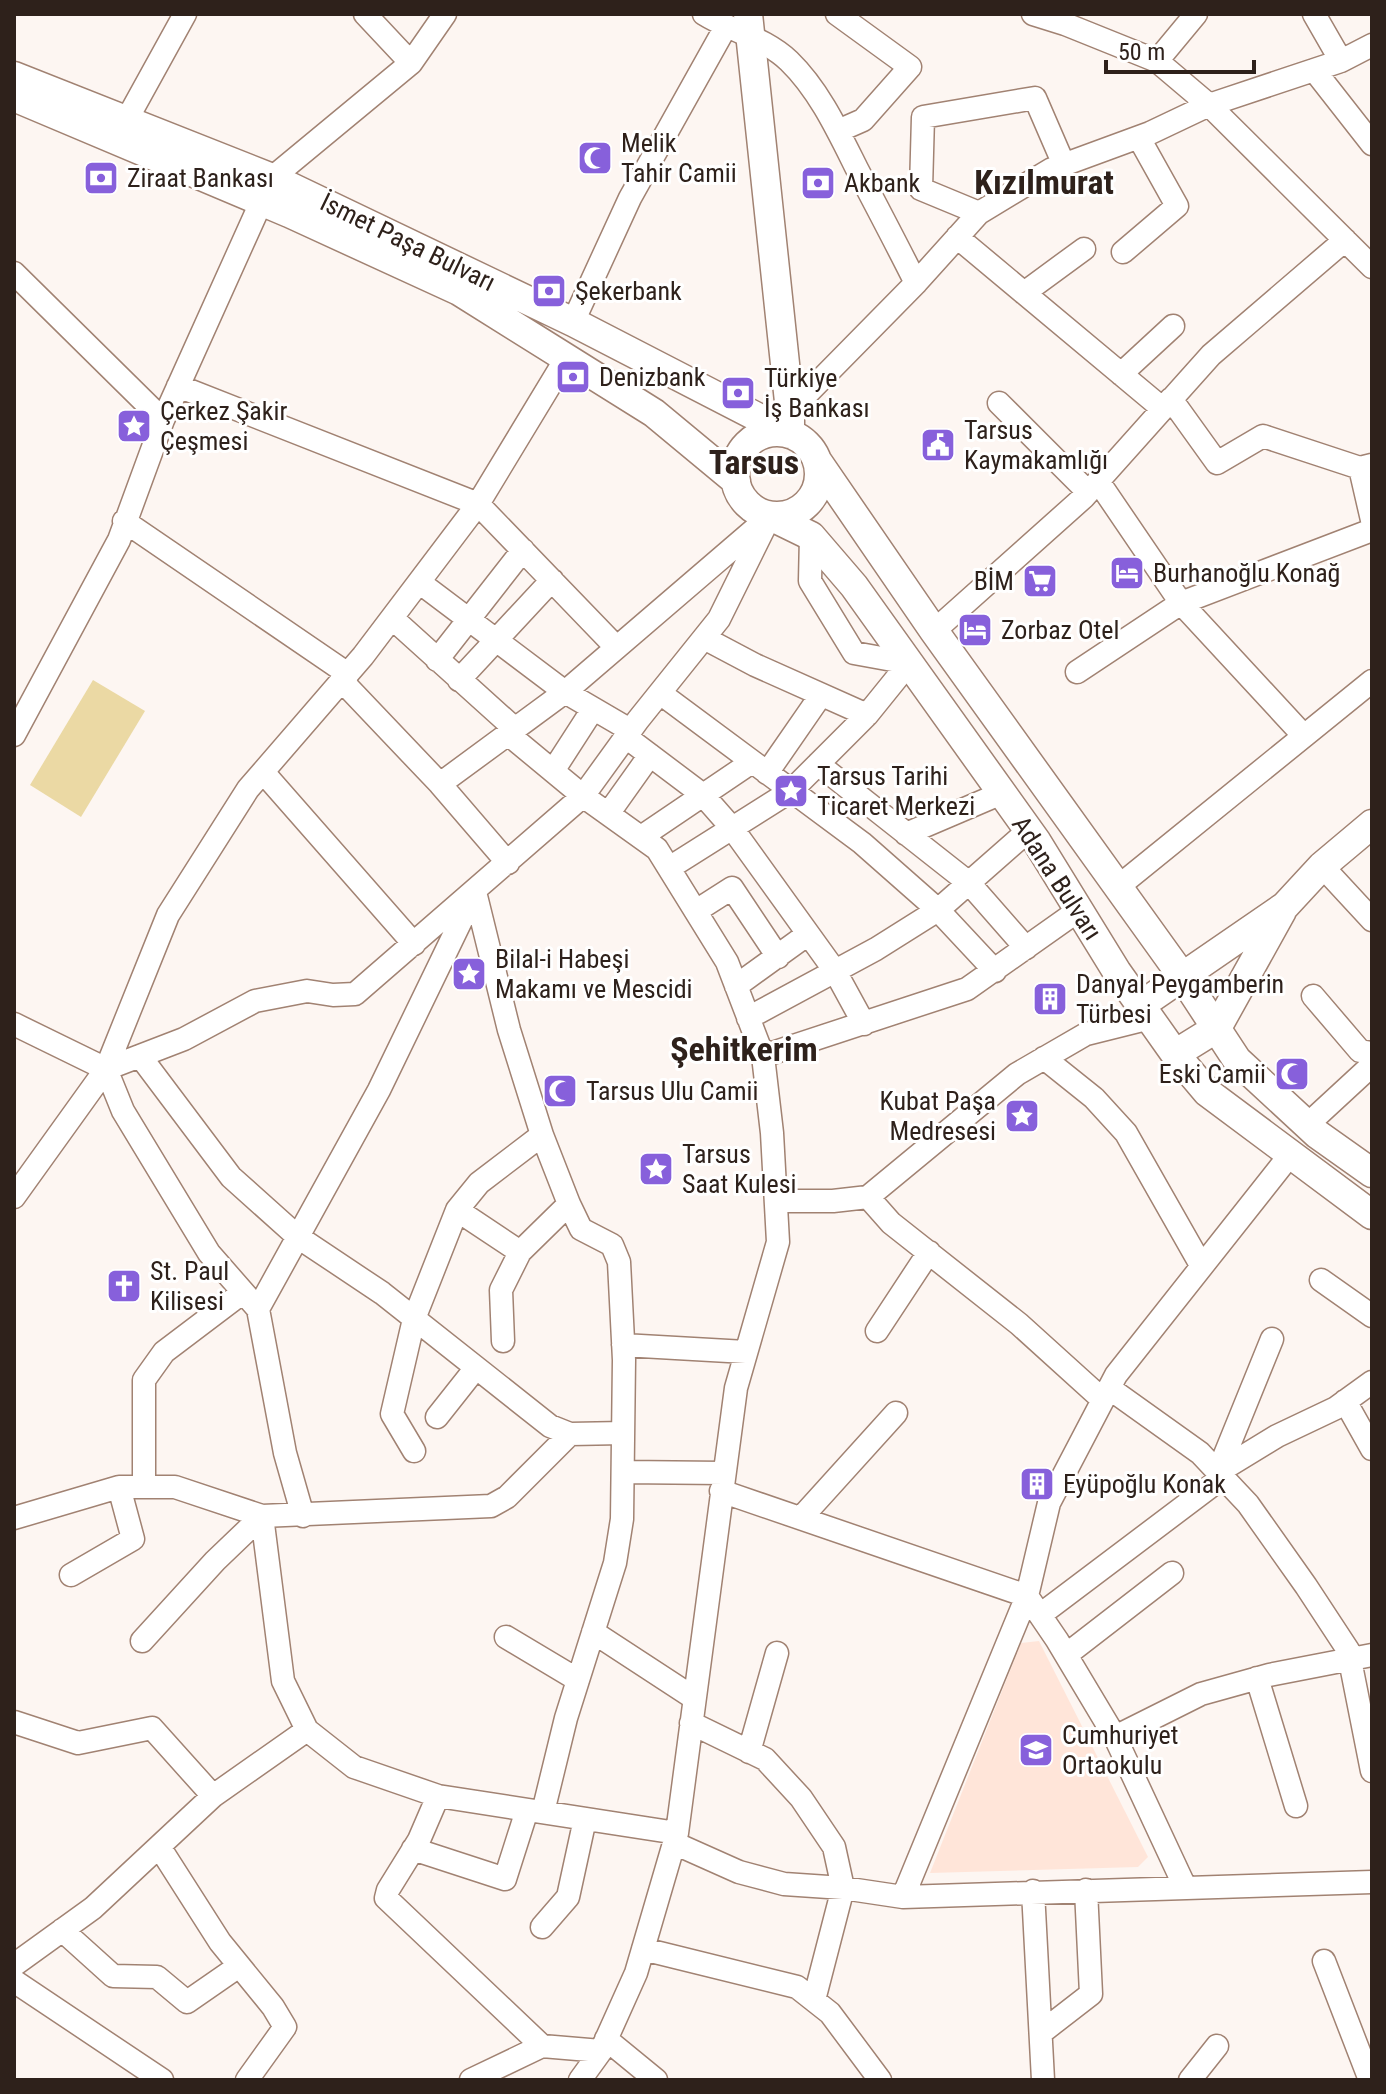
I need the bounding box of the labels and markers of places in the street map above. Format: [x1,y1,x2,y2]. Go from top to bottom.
place label: Melik Tahir Camii [621,128,737,188]
mosque icon: Melik Tahir Camii [576,139,614,177]
bank icon: Ziraat Bankası [82,159,120,197]
place label: Ziraat Bankası [127,163,274,193]
bank icon: Akbank [799,164,837,202]
place label: Akbank [844,168,921,198]
bank icon: Şekerbank [530,272,568,310]
place label: Şekerbank [575,276,682,306]
bank icon: Denizbank [554,358,592,396]
place label: Denizbank [599,362,706,392]
place label: Türkiye İş Bankası [764,363,870,423]
bank icon: Türkiye İş Bankası [719,374,757,412]
place label: Çerkez Şakir Çeşmesi [160,396,288,456]
place icon: Çerkez Şakir Çeşmesi [115,407,153,445]
place label: Tarsus Kaymakamlığı [964,415,1108,475]
public building icon: Tarsus Kaymakamlığı [919,426,957,464]
hotel icon: Burhanoğlu Konağ [1108,554,1146,592]
place label: Burhanoğlu Konağ [1153,558,1340,588]
supermarket icon: BİM [1021,562,1059,600]
place label: BİM [974,566,1014,596]
hotel icon: Zorbaz Otel [956,611,994,649]
place label: Zorbaz Otel [1001,615,1119,645]
place label: Tarsus Tarihi Ticaret Merkezi [817,761,975,821]
place icon: Tarsus Tarihi Ticaret Merkezi [772,772,810,810]
place label: Bilal-i Habeşi Makamı ve Mescidi [495,944,693,1004]
place icon: Bilal-i Habeşi Makamı ve Mescidi [450,955,488,993]
place label: Danyal Peygamberin Türbesi [1076,969,1284,1029]
building icon: Danyal Peygamberin Türbesi [1031,980,1069,1018]
mosque icon: Eski Camii [1273,1055,1311,1093]
place label: Eski Camii [1159,1059,1266,1089]
mosque icon: Tarsus Ulu Camii [541,1072,579,1110]
place label: Tarsus Ulu Camii [586,1076,759,1106]
place label: Kubat Paşa Medresesi [880,1086,996,1146]
place icon: Kubat Paşa Medresesi [1003,1097,1041,1135]
place label: Tarsus Saat Kulesi [682,1139,797,1199]
place icon: Tarsus Saat Kulesi [637,1150,675,1188]
place label: St. Paul Kilisesi [150,1256,229,1316]
church icon: St. Paul Kilisesi [105,1267,143,1305]
building icon: Eyüpoğlu Konak [1018,1465,1056,1503]
place label: Eyüpoğlu Konak [1063,1469,1226,1499]
place label: Cumhuriyet Ortaokulu [1062,1720,1178,1780]
school or university icon: Cumhuriyet Ortaokulu [1017,1731,1055,1769]

